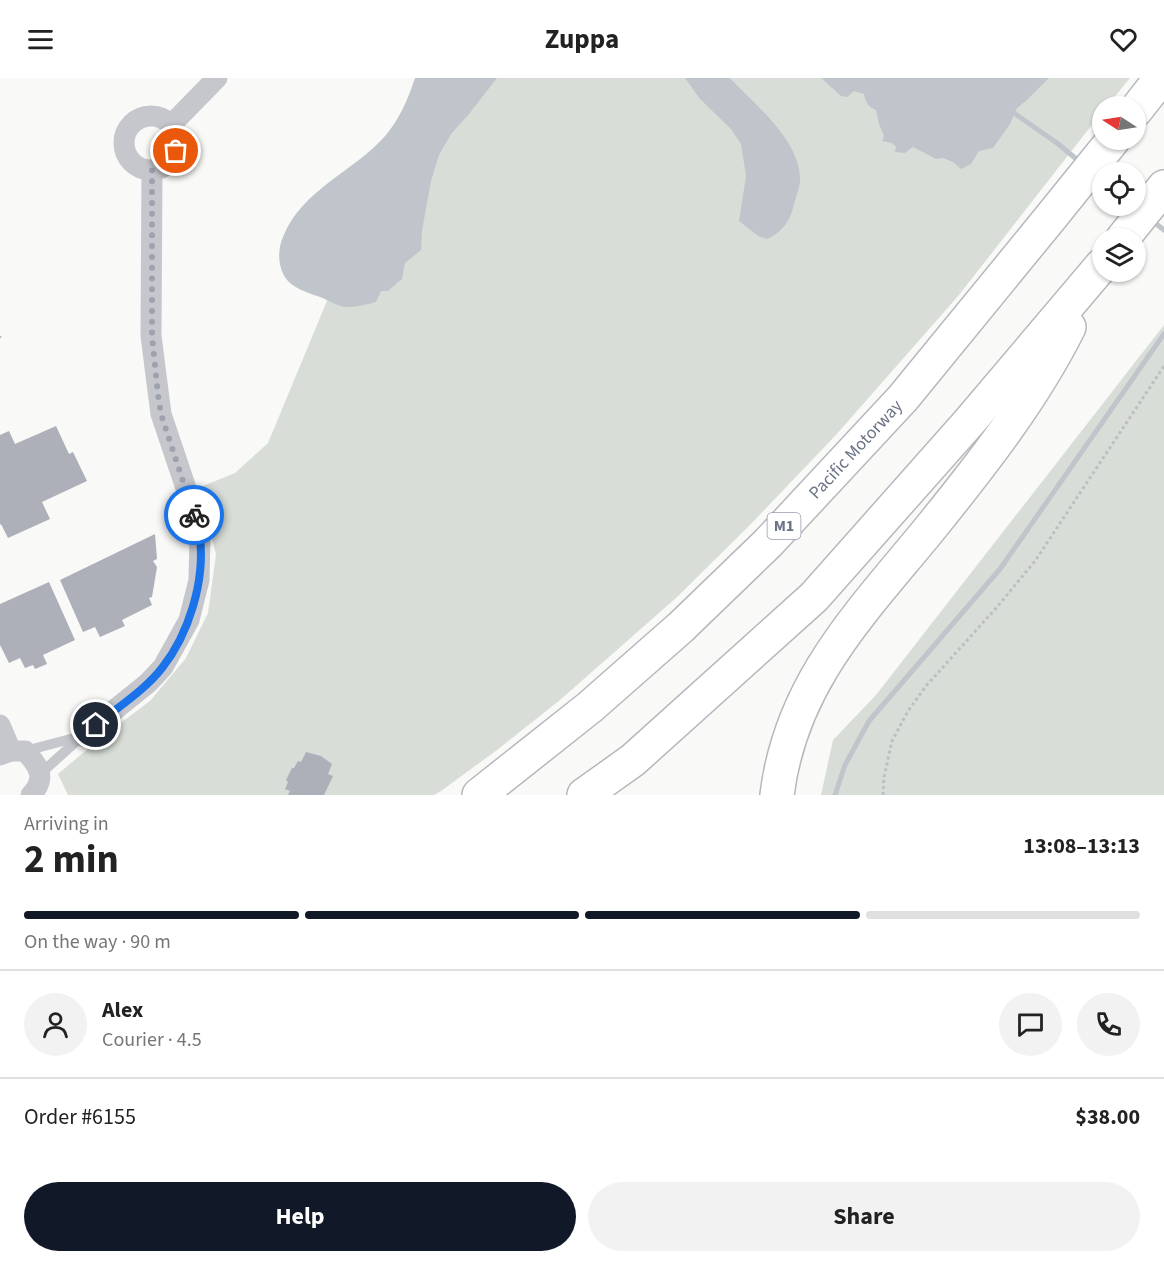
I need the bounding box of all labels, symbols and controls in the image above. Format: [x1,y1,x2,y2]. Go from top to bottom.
text: Zuppa [545,20,619,59]
icon: menu [24,23,57,56]
icon: heart [1107,23,1140,56]
north arrow [1092,96,1146,150]
map controls [1092,96,1146,282]
pin [150,125,201,176]
icon: bag [159,134,192,167]
button: locate [1092,162,1146,216]
button: layers [1092,228,1146,282]
street label: Pacific Motorway [803,393,908,504]
courier [164,485,224,545]
icon: bike [178,499,211,532]
road number: M1 [768,513,800,539]
pin [70,699,121,750]
icon: home [79,708,112,741]
text: Arriving in [24,810,109,838]
text: 13:08–13:13 [1023,830,1140,862]
text: 2 min [24,832,119,888]
text: On the way · 90 m [24,928,171,956]
button: person [24,993,87,1056]
button: chat [999,993,1062,1056]
button: phone [1077,993,1140,1056]
text: Alex [102,994,143,1026]
text: Courier · 4.5 [102,1026,202,1054]
text: Order #6155 [24,1101,136,1133]
text: $38.00 [1075,1101,1140,1133]
button: Help [24,1182,576,1251]
button: Share [588,1182,1140,1251]

